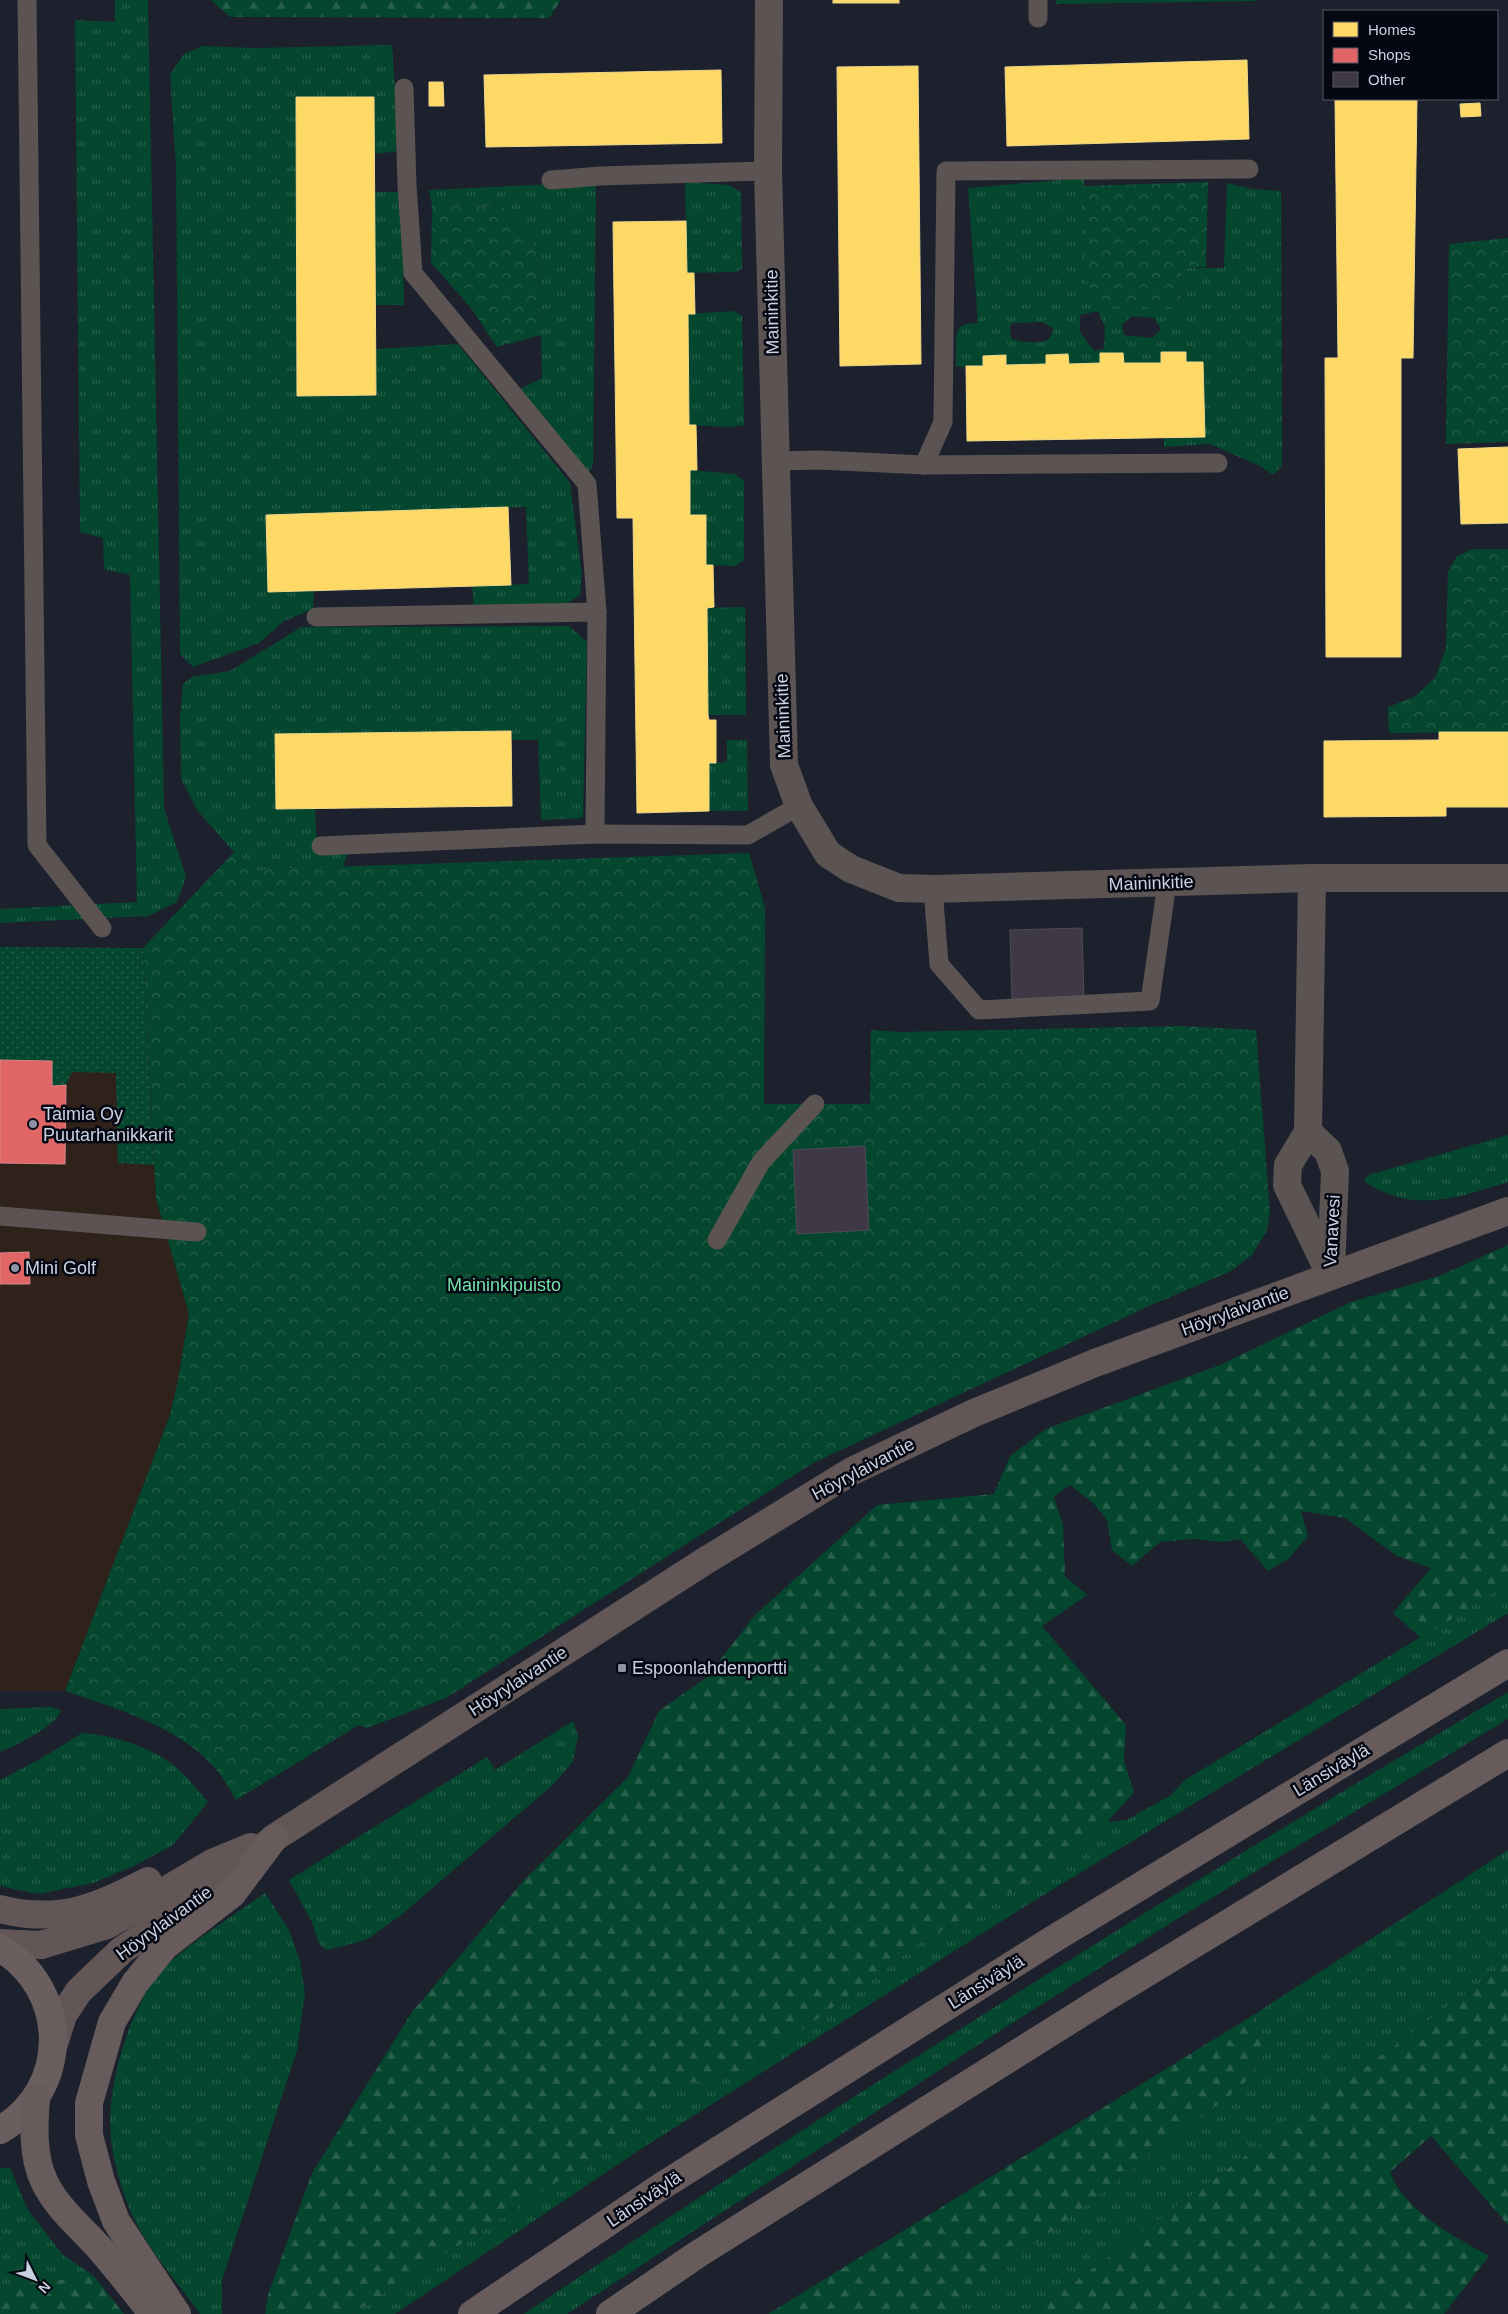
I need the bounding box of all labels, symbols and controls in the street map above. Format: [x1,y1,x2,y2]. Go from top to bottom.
legend [1323,10,1498,100]
text: Homes [1368,21,1416,38]
text: Shops [1368,46,1411,63]
text: Other [1368,71,1406,88]
street label: Maininkitie [761,269,783,355]
street label: Maininkitie [772,673,794,759]
street label: Maininkitie [1108,872,1194,894]
place label: Taimia Oy Puutarhanikkarit [43,1104,173,1145]
marker: Taimia Oy Puutarhanikkarit [27,1118,39,1130]
street label: Vanavesi [1320,1194,1344,1268]
place label: Mini Golf [25,1258,97,1278]
marker: Mini Golf [9,1262,21,1274]
park label: Maininkipuisto [447,1275,561,1295]
street label: Höyrylaivantie [1178,1282,1292,1340]
street label: Höyrylaivantie [808,1434,918,1504]
street label: Höyrylaivantie [465,1642,571,1720]
place label: Espoonlahdenportti [632,1658,787,1678]
marker: Espoonlahdenportti [616,1662,628,1674]
street label: Länsiväylä [1289,1739,1373,1800]
street label: Höyrylaivantie [112,1882,216,1964]
street label: Länsiväylä [945,1950,1028,2013]
street label: Länsiväylä [603,2166,686,2231]
north arrow [10,2254,60,2304]
text: N [35,2279,54,2297]

